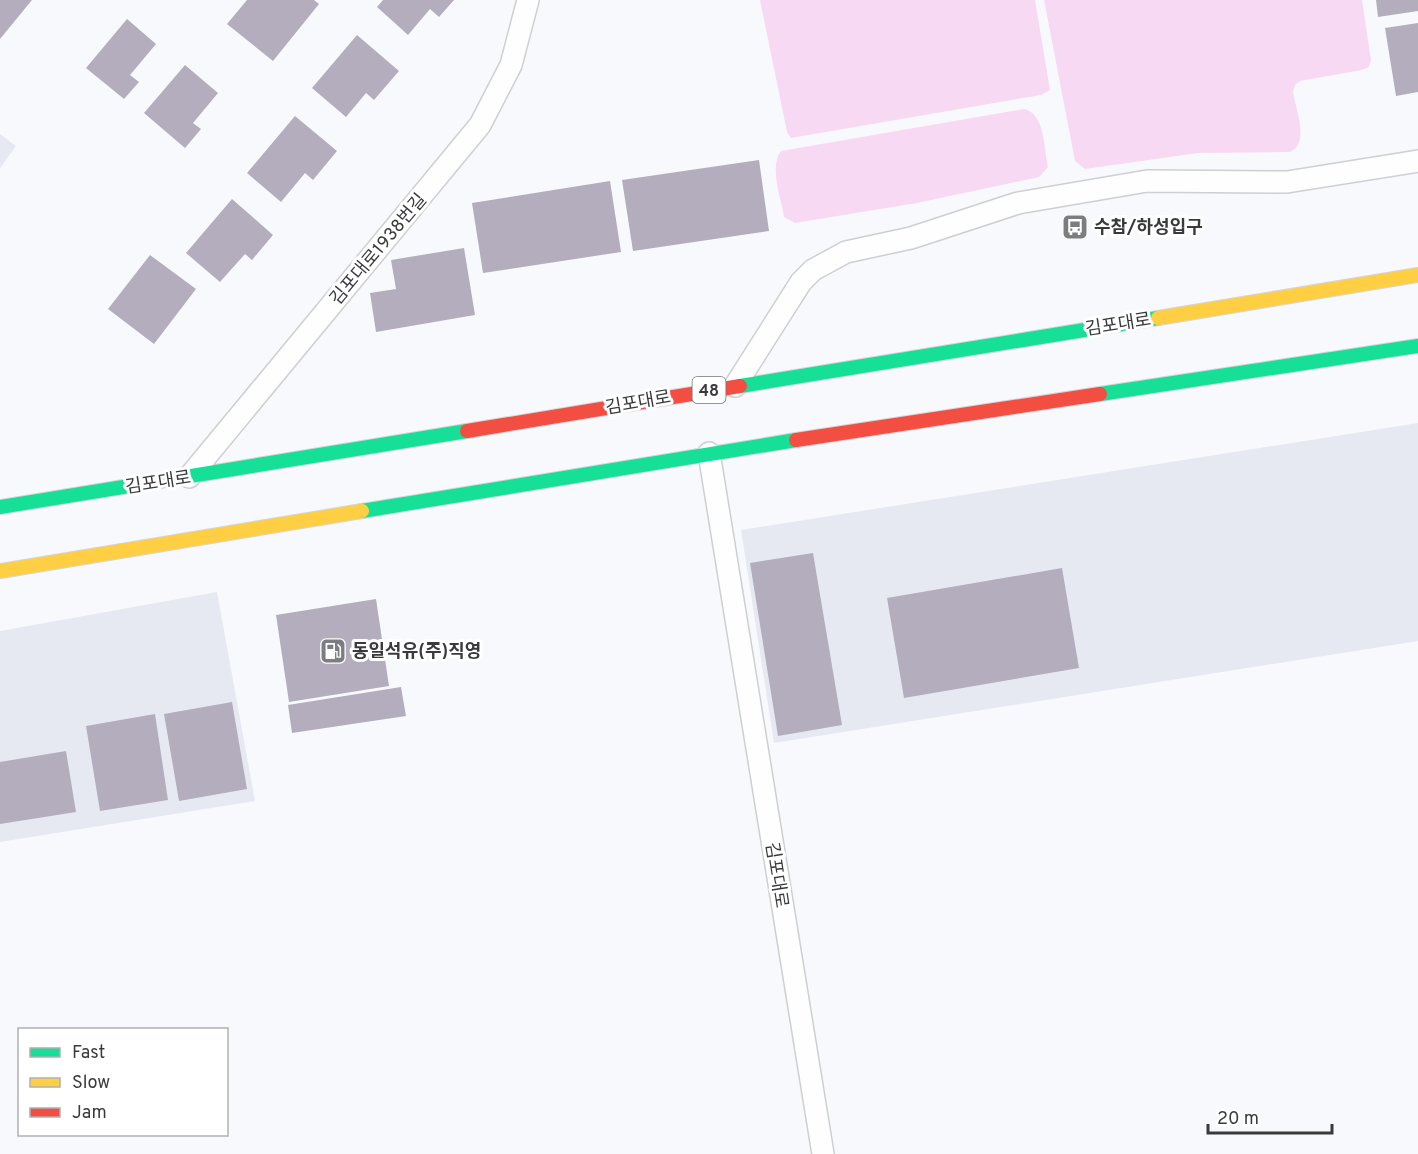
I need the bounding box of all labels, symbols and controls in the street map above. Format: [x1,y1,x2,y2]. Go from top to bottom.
street label: 김포대로1938번길 [326,189,433,310]
bus stop icon: 수참/하성입구 [1060,212,1090,242]
place label: 수참/하성입구 [1094,217,1203,240]
street label: 김포대로 [1084,309,1153,342]
road number: 48 [692,377,726,403]
street label: 김포대로 [604,386,673,421]
street label: 김포대로 [124,467,193,500]
fuel station icon: 동일석유(주)직영 [318,636,348,666]
place label: 동일석유(주)직영 [352,641,481,664]
street label: 김포대로 [759,841,792,910]
legend [18,1028,228,1136]
text: Fast [72,1042,105,1065]
text: Slow [72,1072,110,1095]
scale bar [1208,1097,1332,1135]
text: Jam [72,1102,107,1125]
text: 20 m [1217,1108,1259,1131]

